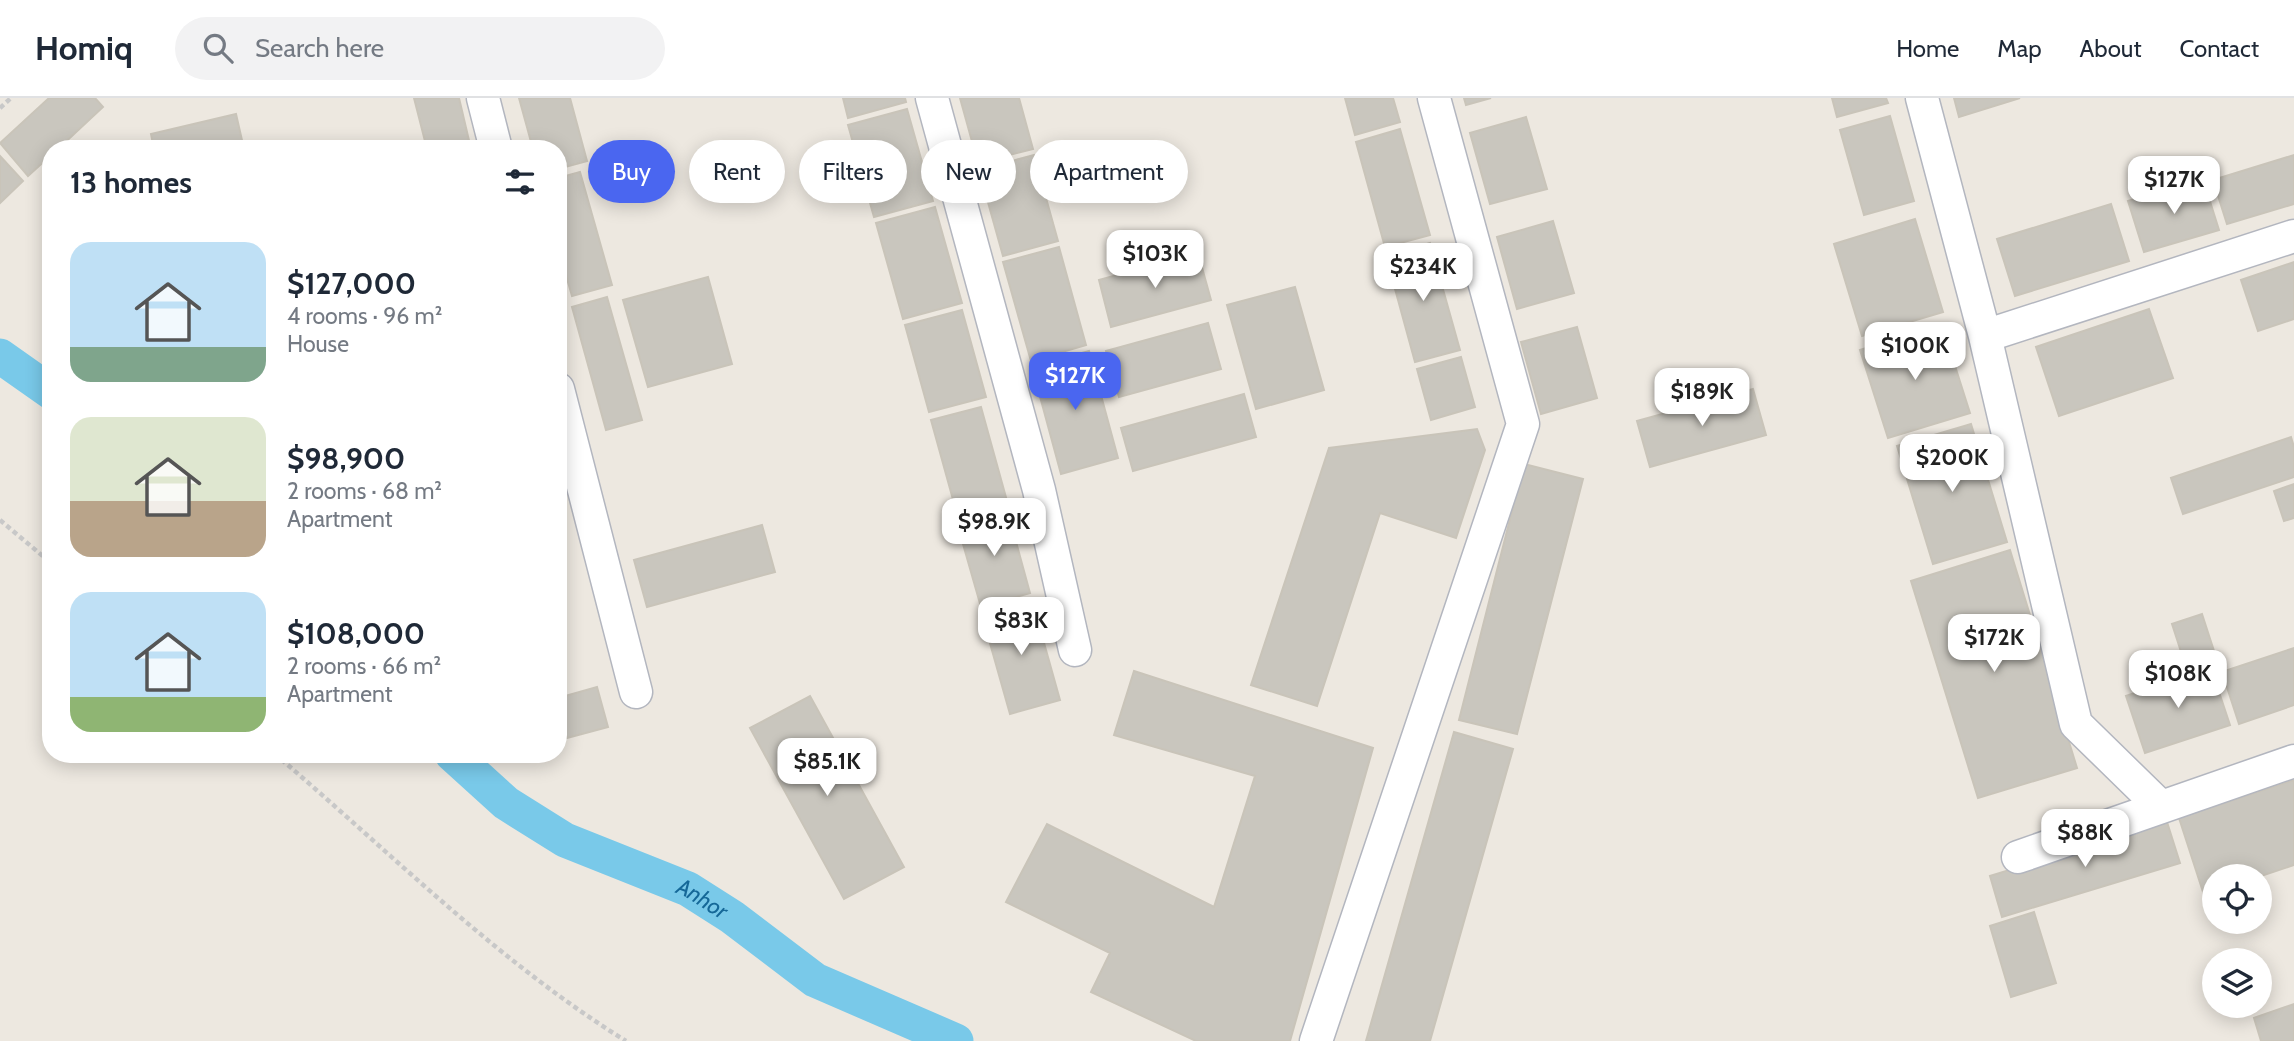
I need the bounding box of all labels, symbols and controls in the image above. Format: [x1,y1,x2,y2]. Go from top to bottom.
search box [175,17,665,80]
text: Homiq [35,28,133,68]
icon: search [199,29,237,67]
text: Search here [255,32,384,64]
text: Home [1896,34,1959,63]
text: Map [1997,34,2042,63]
text: About [2080,34,2142,63]
text: Contact [2180,34,2259,63]
chip: Buy [588,140,675,203]
chip: Rent [689,140,785,203]
chip: Filters [799,140,907,203]
chip: New [921,140,1016,203]
chip: Apartment [1030,140,1188,203]
pin: $127K [2125,156,2223,216]
icon: filters [501,163,539,201]
text: 13 homes [70,164,192,201]
text: $127K [2144,165,2204,193]
pin: $103K [1106,230,1204,290]
text: $103K [1123,239,1187,267]
pin: $234K [1374,244,1472,303]
text: $234K [1390,252,1456,280]
text: $127,000 [287,265,416,302]
icon: home [126,270,210,354]
text: 4 rooms · 96 m² [287,302,442,330]
pin: $100K [1866,322,1964,382]
text: House [287,330,349,358]
text: $100K [1881,331,1949,359]
pin: $127K [1026,352,1124,412]
text: $127K [1045,361,1105,389]
pin: $189K [1653,368,1751,428]
text: $189K [1670,377,1734,405]
pin: $200K [1903,434,2001,494]
text: $98,900 [287,440,405,477]
text: $200K [1916,443,1988,471]
icon: home [126,445,210,529]
text: 2 rooms · 68 m² [287,477,442,505]
pin: $98.9K [937,498,1051,558]
text: Apartment [287,505,392,533]
text: $98.9K [958,507,1030,535]
pin: $83K [980,598,1062,657]
text: $83K [994,606,1048,634]
pin: $172K [1945,614,2043,674]
text: $108,000 [287,615,425,652]
icon: home [126,620,210,704]
text: $172K [1964,623,2024,651]
pin: $108K [2129,650,2227,710]
text: 2 rooms · 66 m² [287,652,441,680]
text: $108K [2145,659,2211,687]
text: Apartment [287,680,392,708]
pin: $85.1K [770,738,884,798]
text: $85.1K [793,747,861,775]
pin: $88K [2044,810,2126,869]
text: $88K [2057,818,2113,846]
map controls [2202,864,2272,1018]
button: locate [2202,864,2272,934]
water label: Anhor [672,872,734,925]
button: layers [2202,948,2272,1018]

